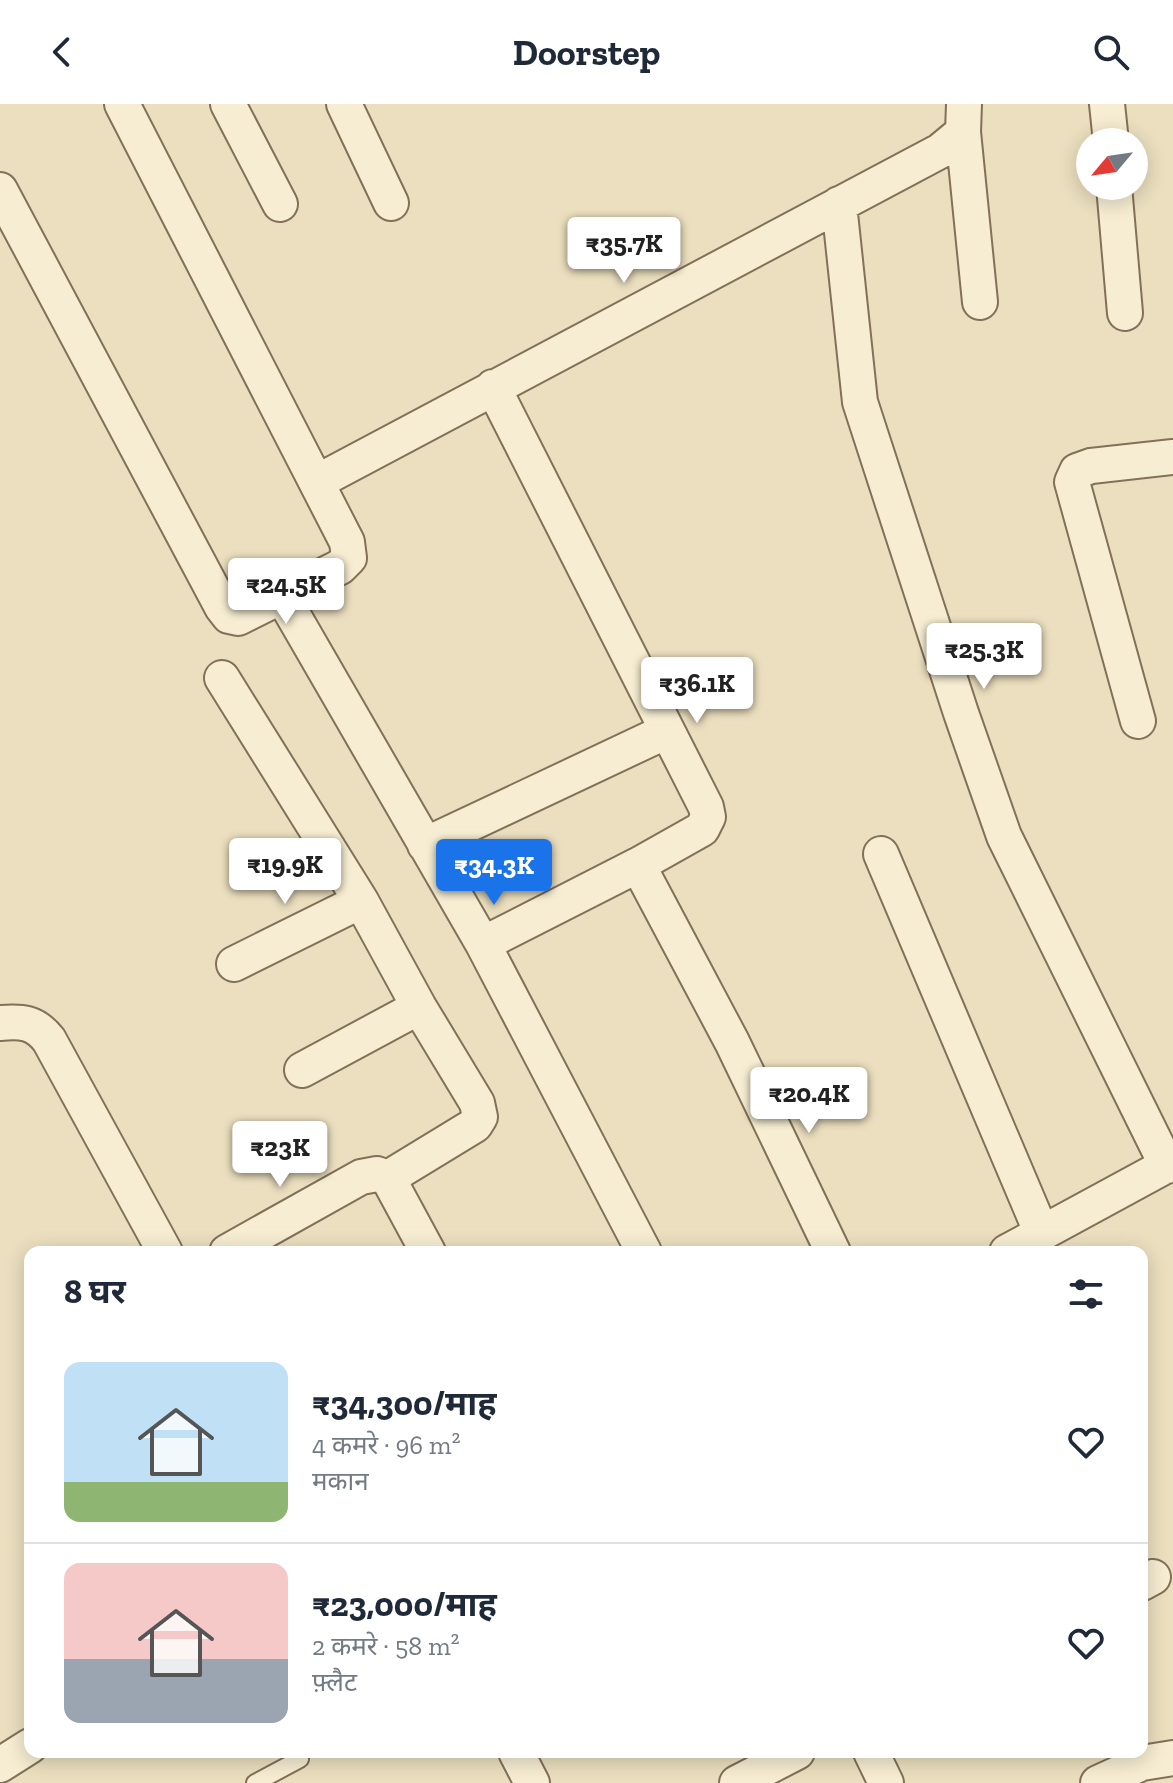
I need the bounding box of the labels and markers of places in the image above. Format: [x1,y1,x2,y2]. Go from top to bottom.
pin: ₹35.7K [559,217,689,285]
pin: ₹24.5K [221,558,351,626]
pin: ₹25.3K [919,623,1049,691]
pin: ₹36.1K [632,657,762,725]
pin: ₹19.9K [220,838,350,906]
pin: ₹34.3K [429,839,559,907]
pin: ₹20.4K [744,1067,874,1135]
pin: ₹23K [233,1121,327,1189]

